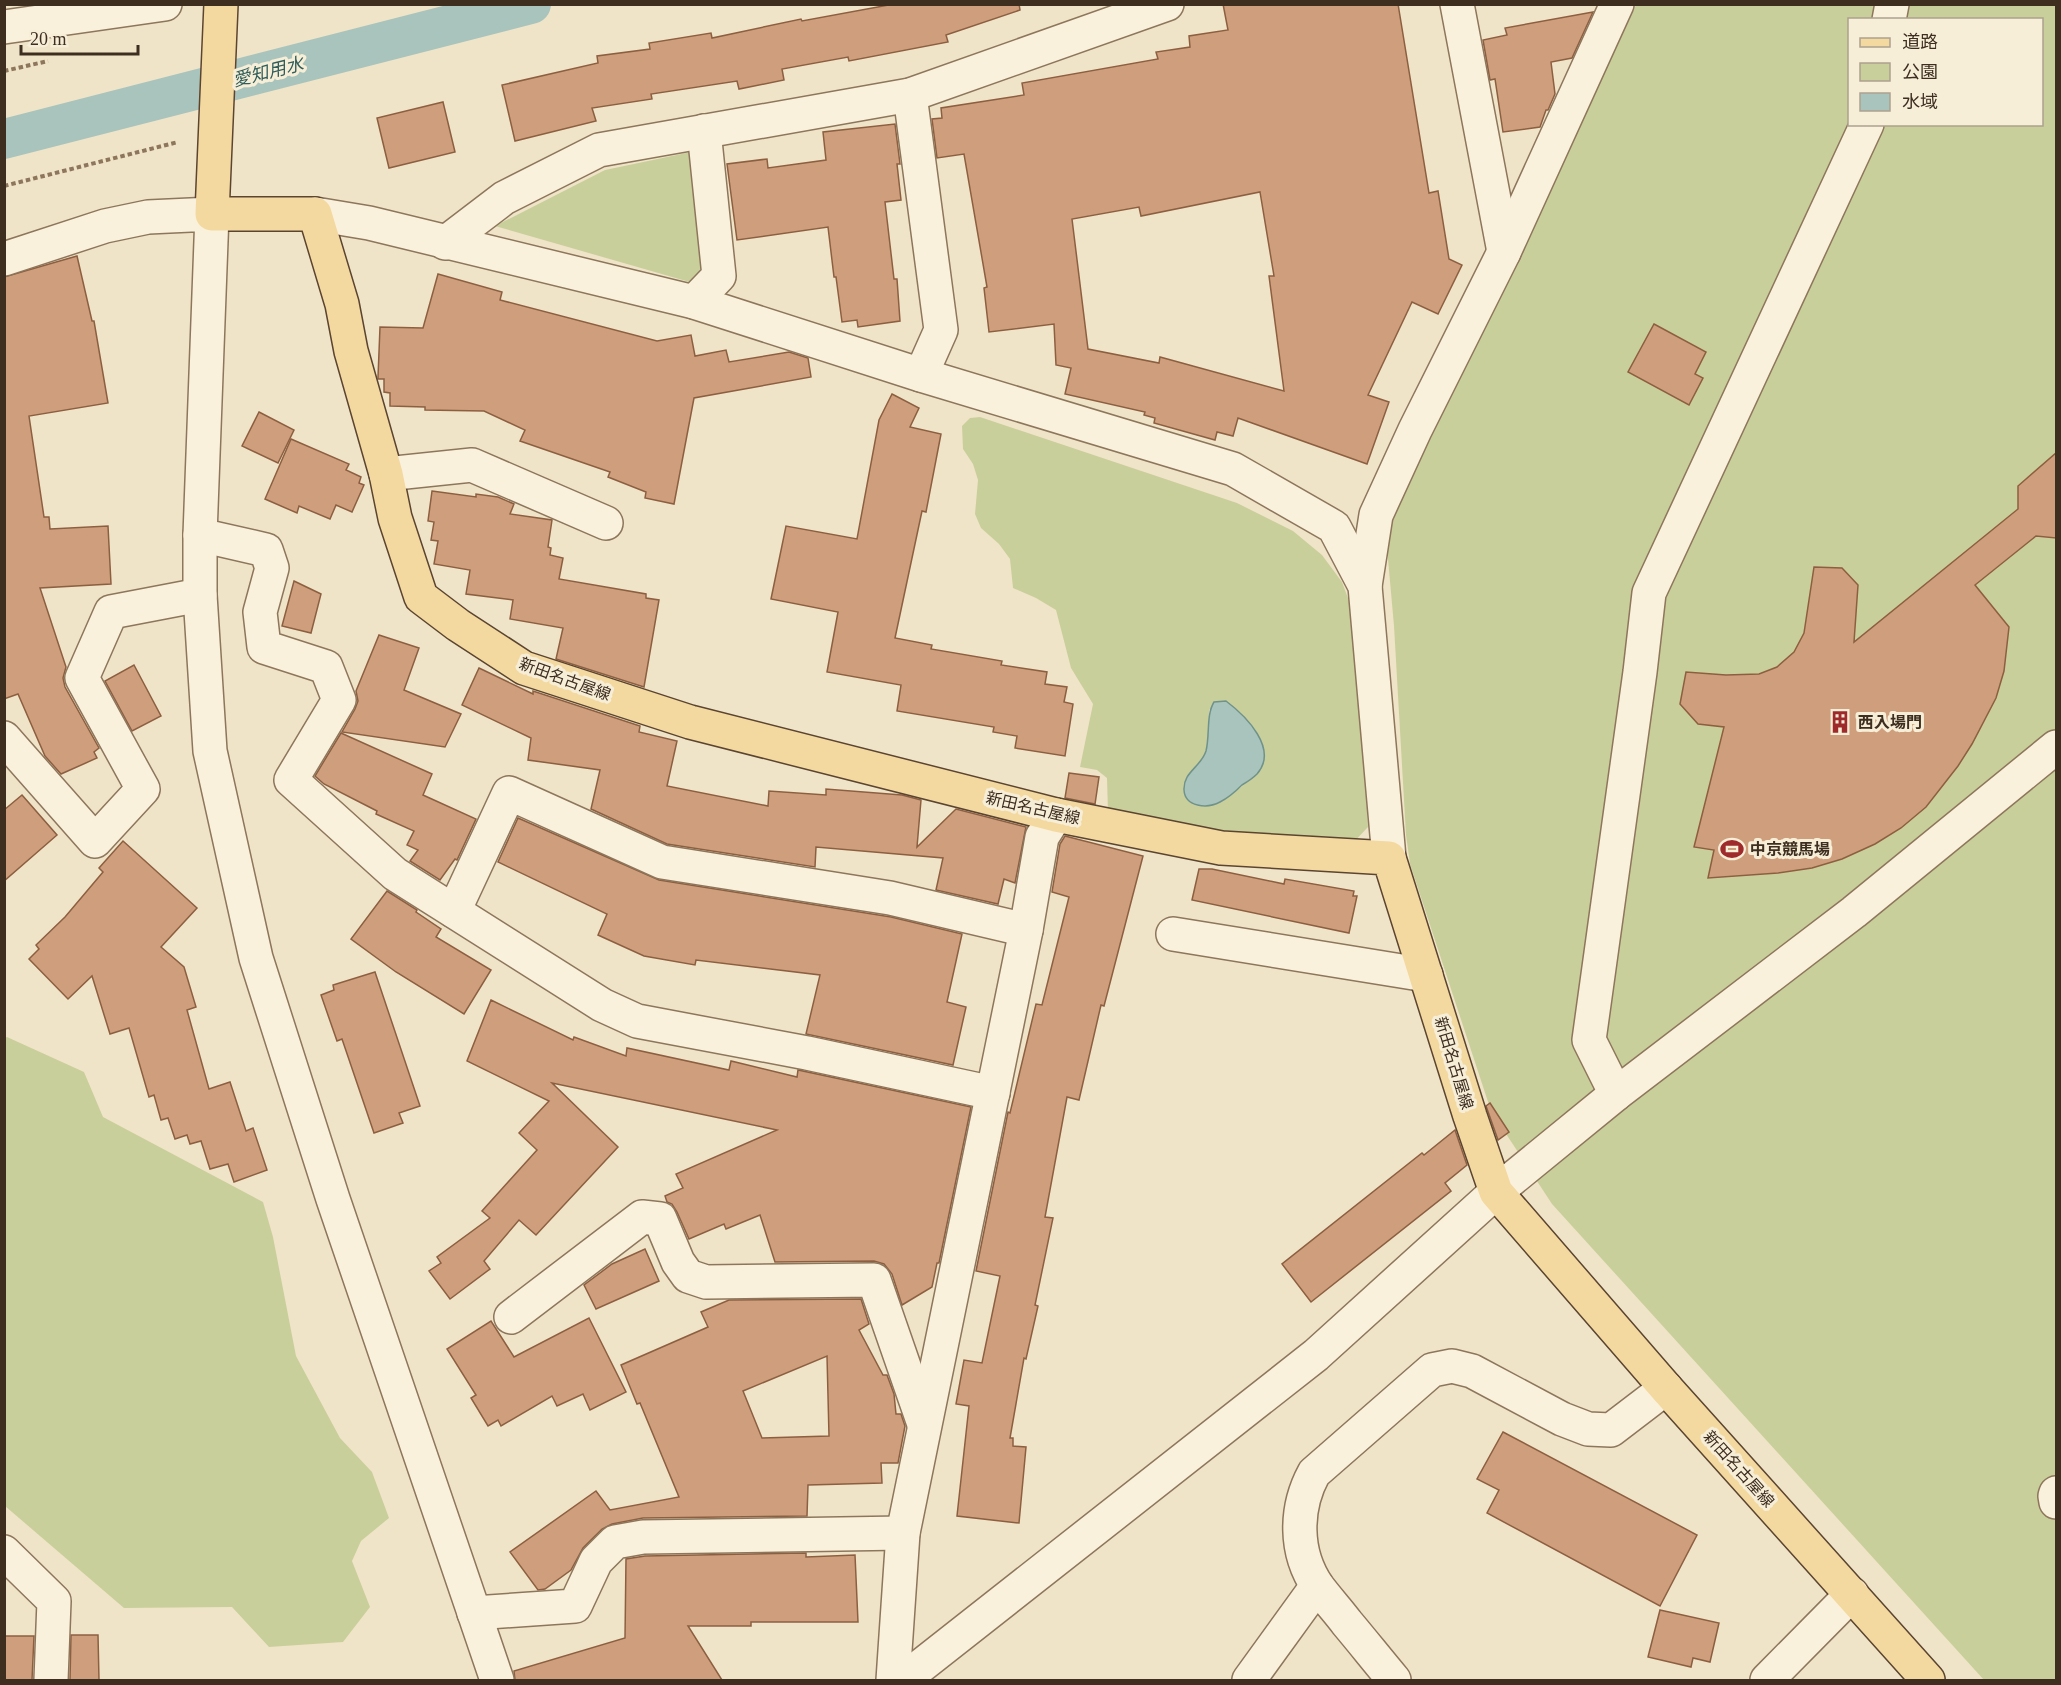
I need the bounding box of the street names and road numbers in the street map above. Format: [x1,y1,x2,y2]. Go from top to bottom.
street label: 新田名古屋線 [517,655,613,703]
street label: 新田名古屋線 [984,789,1082,827]
street label: 新田名古屋線 [1432,1015,1476,1111]
street label: 新田名古屋線 [1701,1428,1777,1510]

